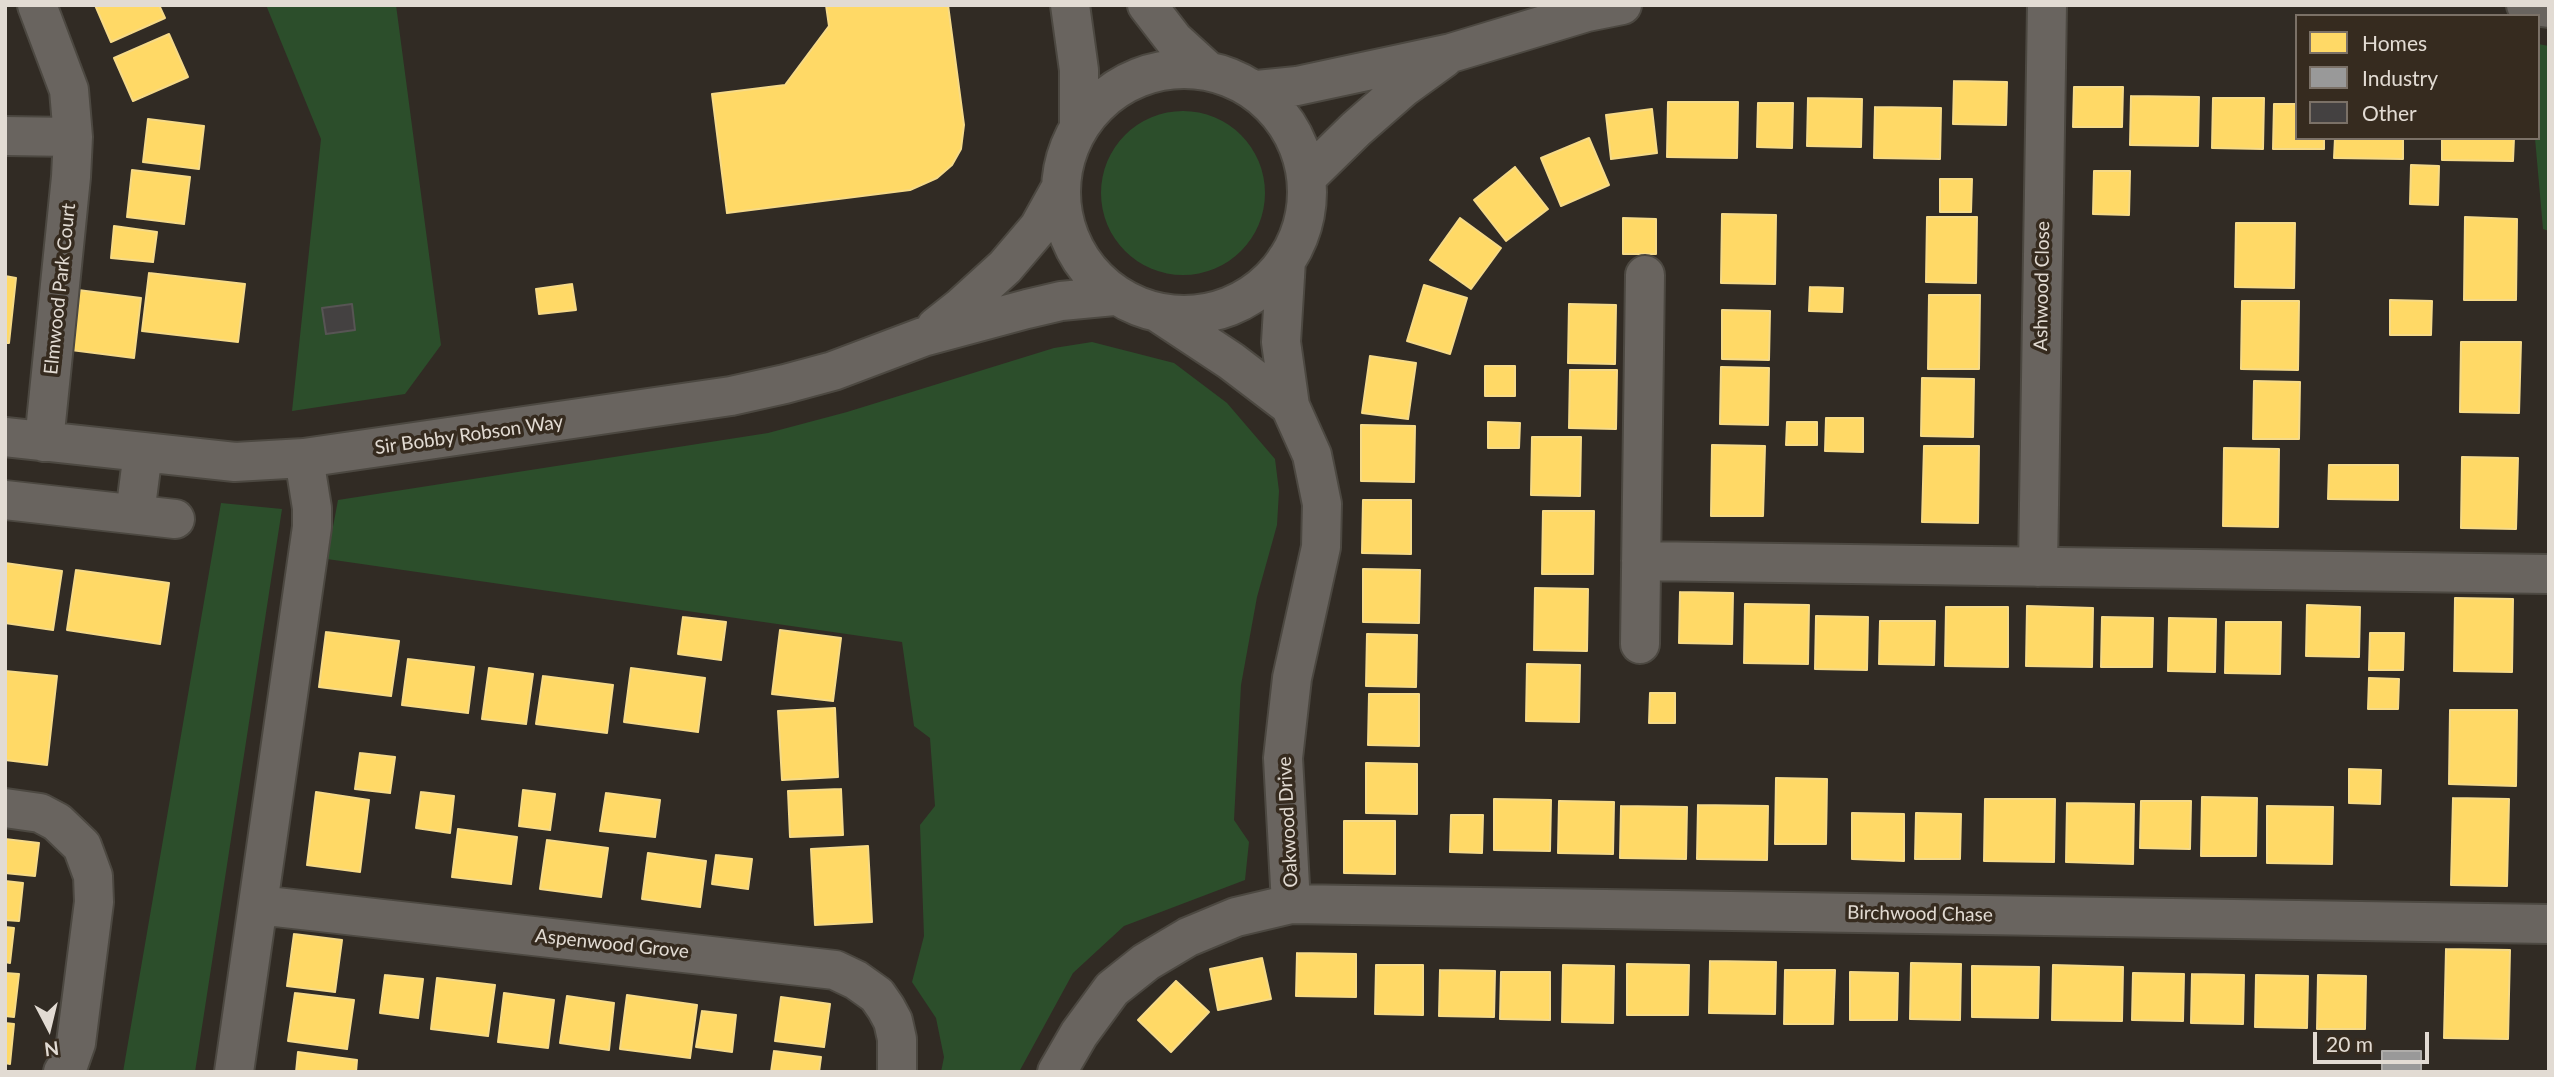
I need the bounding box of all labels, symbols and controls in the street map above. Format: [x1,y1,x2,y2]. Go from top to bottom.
legend [2295,14,2540,140]
text: Homes [2362,30,2427,55]
text: Industry [2362,65,2438,90]
text: Other [2362,100,2417,125]
street label: Elmwood Park Court [40,202,80,376]
street label: Ashwood Close [2029,221,2055,351]
street label: Sir Bobby Robson Way [373,410,565,460]
street label: Oakwood Drive [1273,756,1303,888]
street label: Birchwood Chase [1847,901,1993,927]
street label: Aspenwood Grove [534,925,690,963]
north arrow [14,993,84,1063]
scale bar [2316,1018,2432,1062]
text: 20 m [2326,1031,2373,1056]
text: N [43,1037,60,1062]

